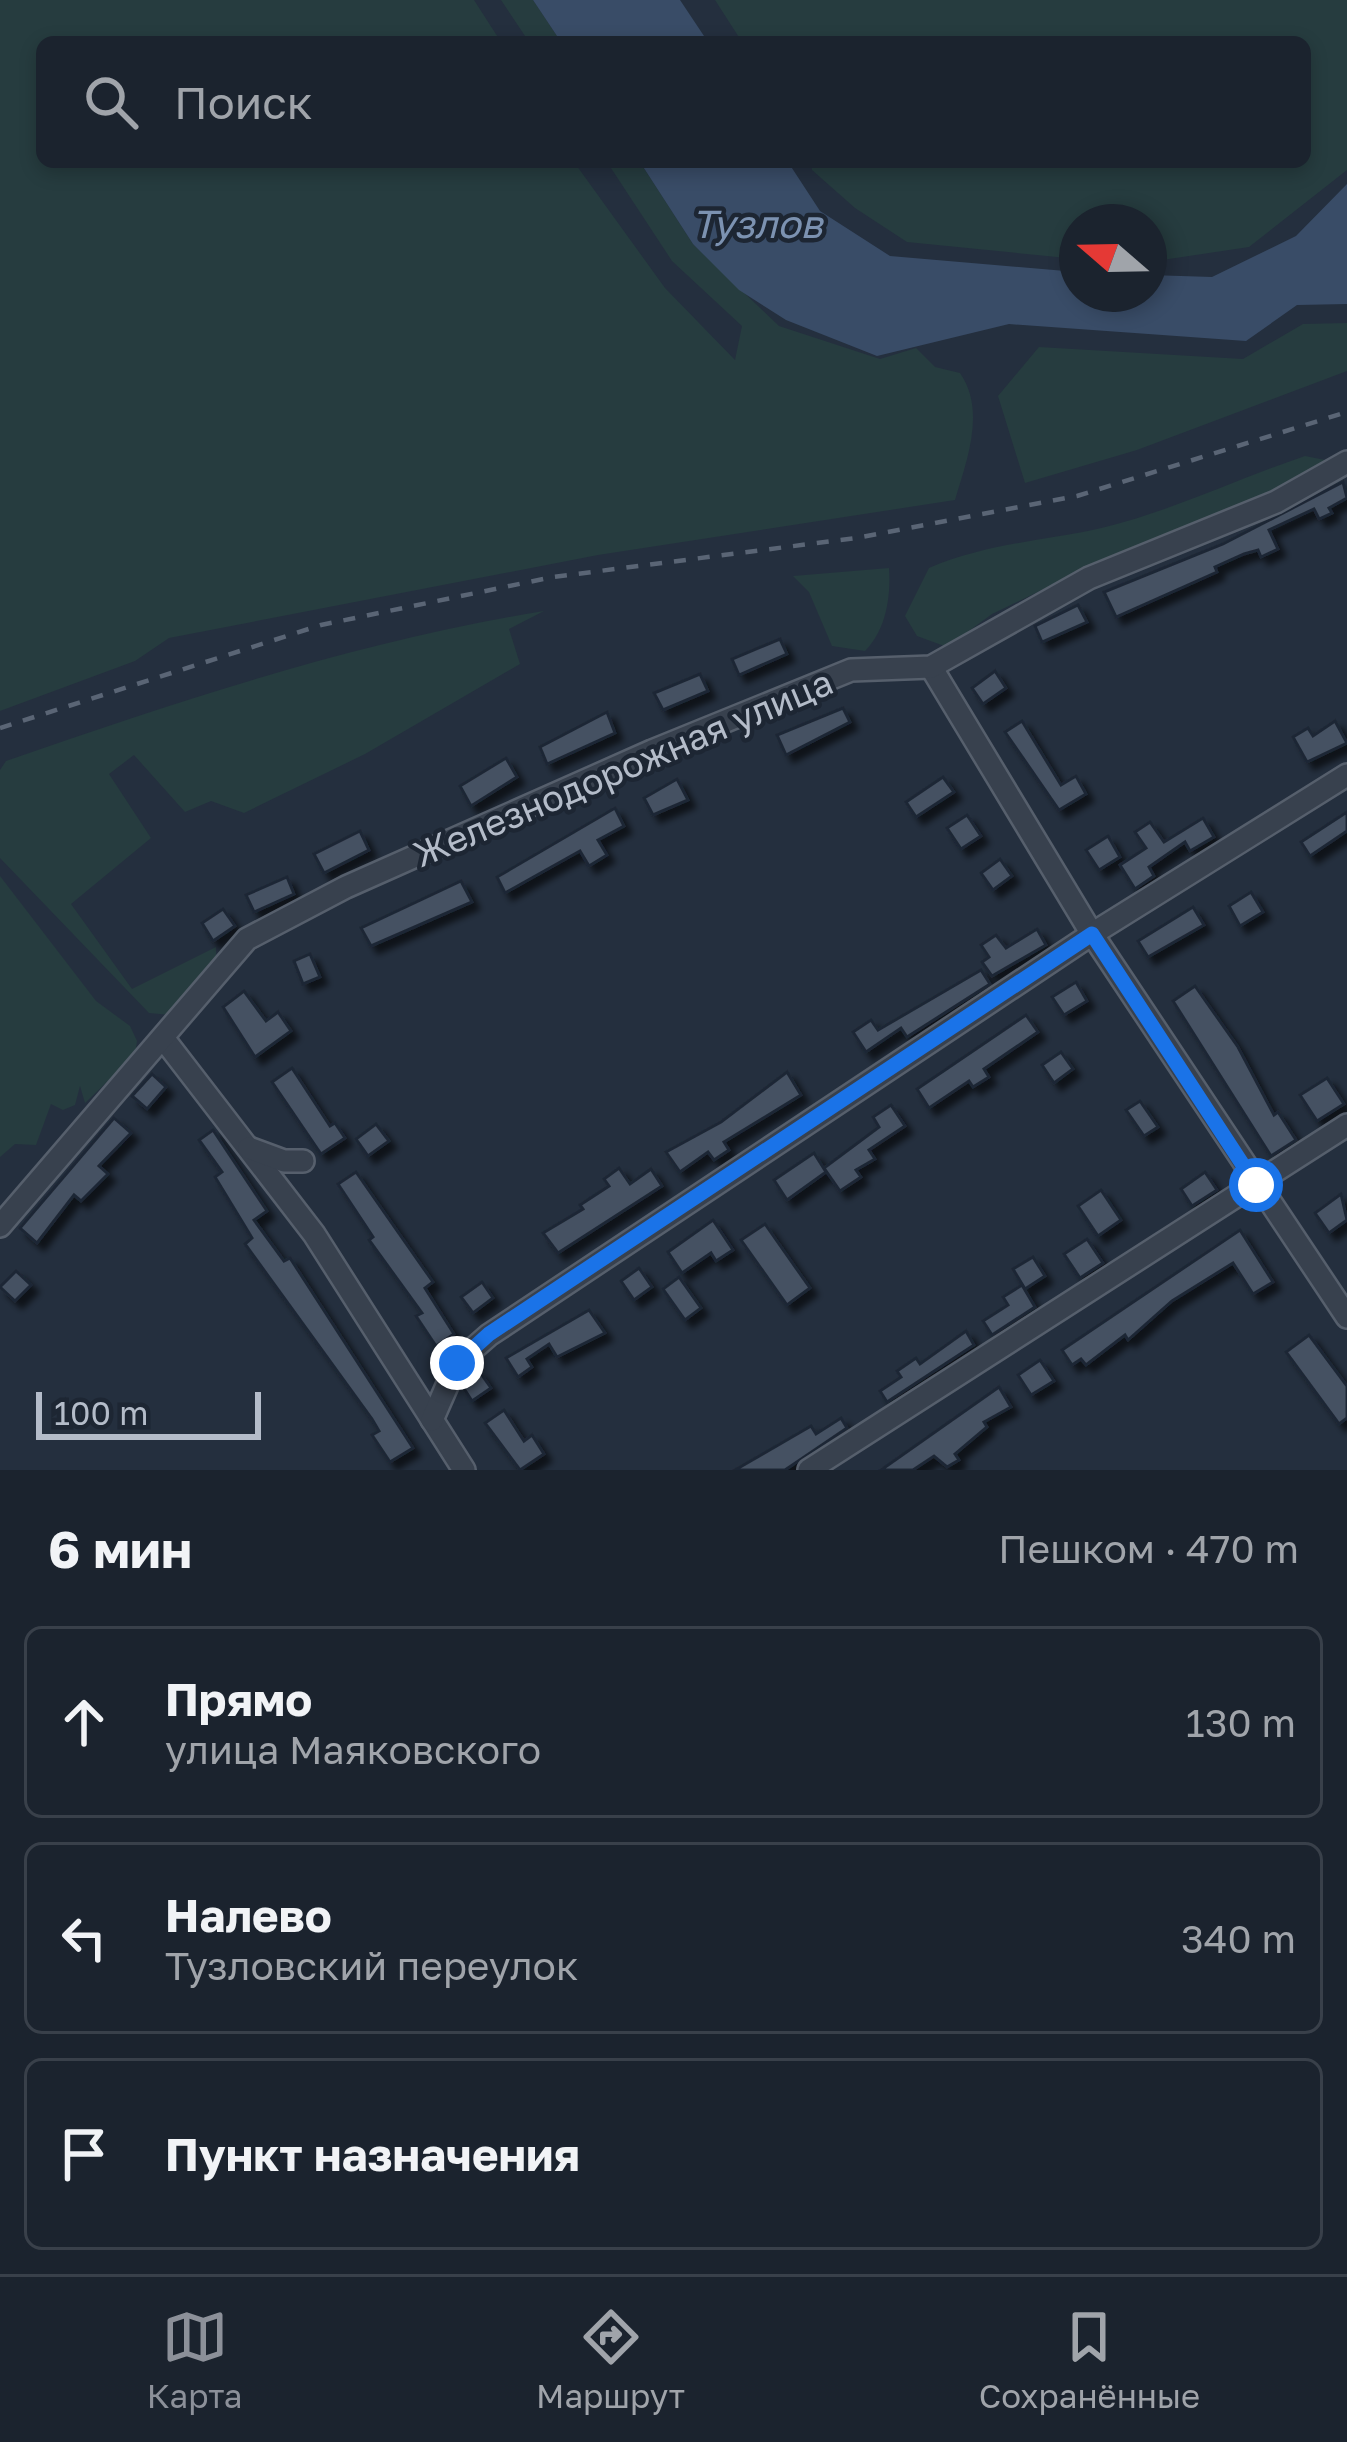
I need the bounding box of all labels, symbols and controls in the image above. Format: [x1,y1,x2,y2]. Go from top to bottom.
search box [36,36,1311,168]
icon: search [78,69,144,135]
text: Поиск [174,75,313,129]
water label: Тузлов [692,200,824,247]
north arrow [1059,204,1167,312]
street label: Железнодорожная улица [407,660,839,875]
route start [1229,1158,1283,1212]
route end [430,1336,484,1390]
scale bar [36,1386,261,1439]
text: 100 m [54,1393,148,1432]
text: 6 мин [48,1518,192,1579]
text: Пешком · 470 m [998,1525,1299,1572]
text: Прямо [165,1672,312,1726]
icon: ahead [51,1689,117,1755]
text: 130 m [1186,1699,1296,1746]
text: улица Маяковского [165,1726,541,1773]
text: Налево [165,1888,332,1942]
icon: left [51,1905,117,1971]
text: 340 m [1181,1915,1296,1962]
text: Тузловский переулок [165,1942,578,1989]
icon: arrive [51,2121,117,2187]
text: Пункт назначения [165,2127,580,2181]
tab: Карта [147,2304,242,2415]
tab: Маршрут [536,2304,685,2415]
tab: Сохранённые [979,2304,1200,2415]

